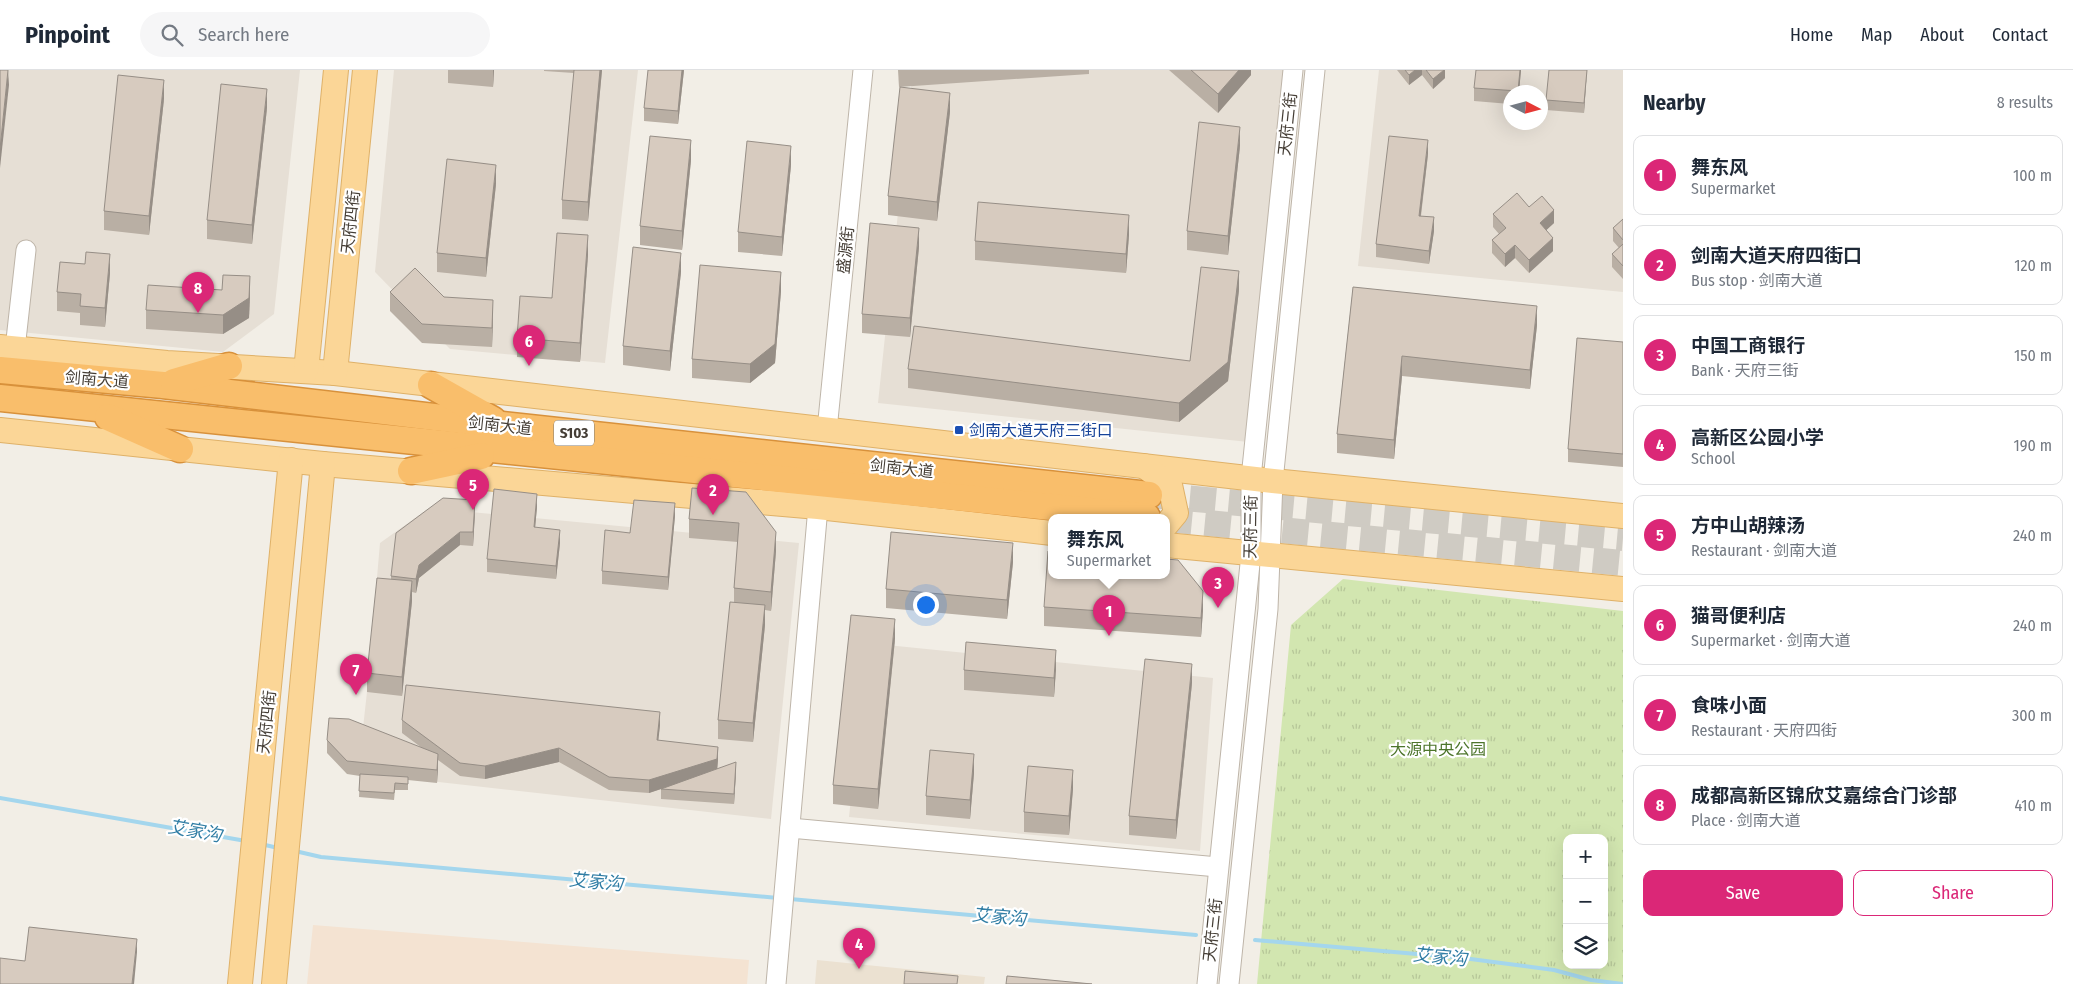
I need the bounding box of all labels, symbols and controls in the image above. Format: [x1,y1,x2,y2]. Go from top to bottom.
search box [140,12,490,57]
text: Pinpoint [25,21,110,49]
icon: search [158,21,186,49]
text: Search here [198,23,289,46]
text: Home [1790,24,1833,46]
text: Map [1861,24,1892,46]
text: About [1920,24,1964,46]
text: Contact [1992,24,2048,46]
north arrow [1503,85,1548,130]
text: Nearby [1643,90,1705,116]
street label: 天府三街 [1275,91,1300,157]
text: 8 results [1997,93,2053,112]
text: 舞东风 [1691,156,1748,179]
text: 1 [1657,166,1663,185]
text: 100 m [2013,166,2052,185]
text: Supermarket [1691,179,1775,198]
street label: 天府四街 [338,189,363,255]
street label: 盛源街 [834,225,857,275]
text: 剑南大道天府四街口 [1691,244,1862,267]
text: 2 [1656,256,1664,275]
text: 120 m [2014,256,2052,275]
text: Bus stop · 剑南大道 [1691,271,1822,290]
pin: 8 [182,272,214,313]
pin: 6 [513,325,545,366]
text: 中国工商银行 [1691,334,1805,357]
text: 3 [1656,346,1664,365]
text: 150 m [2014,346,2052,365]
text: Bank · 天府三街 [1691,361,1798,380]
street label: 剑南大道 [64,367,130,392]
street label: 剑南大道 [467,413,533,438]
road number: S103 [554,420,594,446]
place label: 剑南大道天府三街口 [969,421,1113,440]
marker: 剑南大道天府三街口 [953,424,965,436]
text: 高新区公园小学 [1691,426,1824,449]
text: 4 [1656,436,1664,455]
text: 190 m [2014,436,2052,455]
text: School [1691,449,1735,468]
street label: 剑南大道 [869,456,935,481]
pin: 5 [457,469,489,510]
pin: 2 [697,474,729,515]
street label: 天府三街 [1240,495,1261,559]
popup [1048,514,1170,579]
text: 方中山胡辣汤 [1691,514,1805,537]
text: 5 [1656,526,1664,545]
text: 240 m [2013,526,2052,545]
text: 舞东风 [1067,528,1124,551]
text: Restaurant · 剑南大道 [1691,541,1837,560]
text: Supermarket [1067,551,1151,570]
pin: 3 [1202,567,1234,608]
your location [913,592,939,618]
pin: 1 [1093,595,1125,636]
text: 猫哥便利店 [1691,604,1786,627]
text: 6 [1656,616,1664,635]
text: 240 m [2013,616,2052,635]
text: Supermarket · 剑南大道 [1691,631,1850,650]
pin: 7 [340,654,372,695]
street label: 天府四街 [254,689,279,755]
text: 食味小面 [1691,694,1767,717]
text: 7 [1657,706,1663,725]
text: 300 m [2012,706,2052,725]
text: Restaurant · 天府四街 [1691,721,1837,740]
park label: 大源中央公园 [1390,740,1486,759]
text: 成都高新区锦欣艾嘉综合门诊部 [1691,784,1957,807]
text: 8 [1656,796,1664,815]
text: 410 m [2014,796,2052,815]
text: Place · 剑南大道 [1691,811,1801,830]
water label: 艾家沟 [167,815,225,847]
map controls [1563,834,1608,969]
button: + [1563,834,1608,879]
water label: 艾家沟 [568,869,626,895]
button: Save [1643,870,1843,916]
button: Share [1853,870,2053,916]
button: − [1563,879,1608,924]
street label: 天府三街 [1200,897,1225,963]
water label: 艾家沟 [971,904,1029,930]
button: layers [1563,924,1608,969]
pin: 4 [843,928,875,969]
water label: 艾家沟 [1412,944,1470,970]

